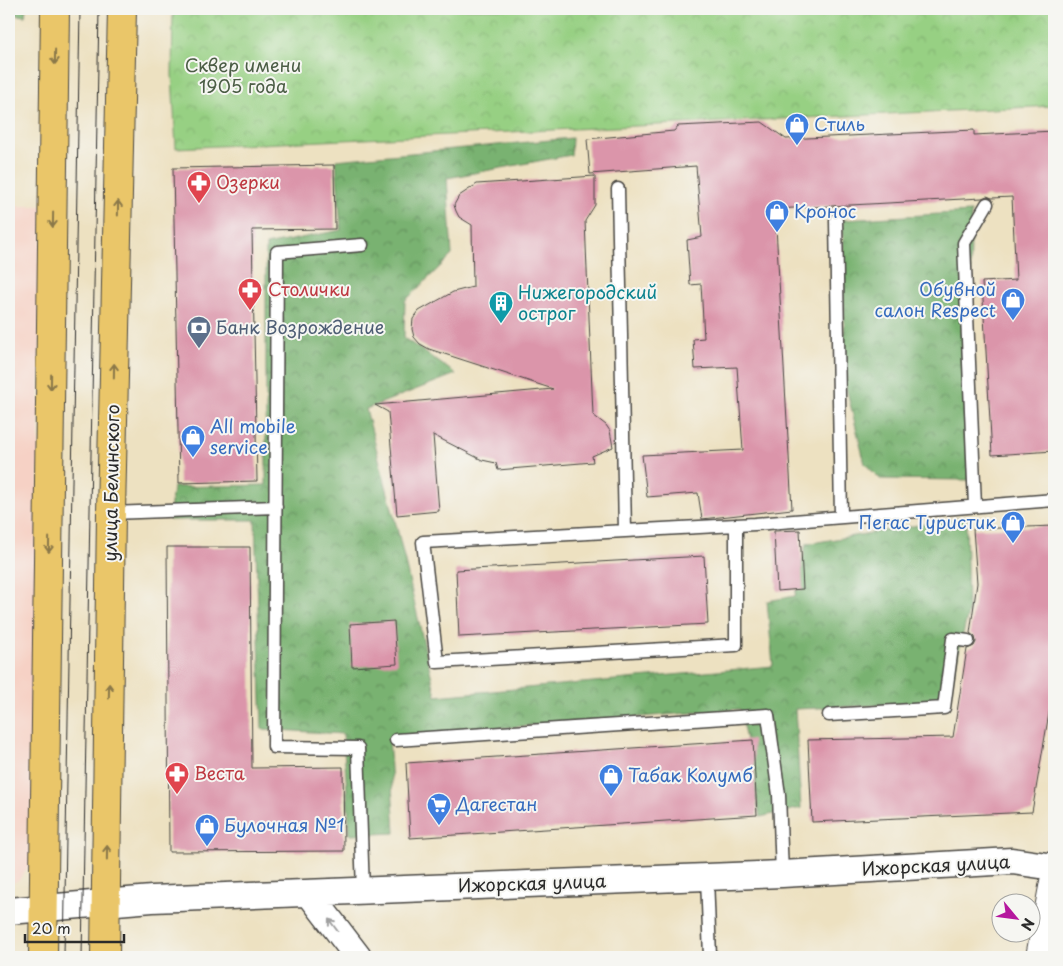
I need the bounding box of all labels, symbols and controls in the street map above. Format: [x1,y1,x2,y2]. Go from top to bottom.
one-way arrow [50,49,60,65]
park label: Сквер имени 1905 года [185,51,301,99]
place label: Стиль [814,110,865,137]
shop icon: Стиль [784,112,810,146]
place label: Озерки [216,168,280,195]
pharmacy icon: Озерки [186,170,212,204]
place label: Кронос [794,197,856,224]
shop icon: Кронос [764,199,790,233]
one-way arrow [113,200,122,216]
one-way arrow [48,212,58,228]
place label: Столички [268,275,350,302]
place label: Обувной салон Respect [875,275,996,323]
pharmacy icon: Столички [237,277,263,311]
place label: Нижегородский острог [518,278,657,326]
shop icon: Обувной салон Respect [1000,287,1026,321]
building icon: Нижегородский острог [488,290,514,324]
place label: Банк Возрождение [216,313,384,340]
bank icon: Банк Возрождение [186,315,212,349]
one-way arrow [110,363,119,379]
one-way arrow [46,374,56,390]
street label: улица Белинского [96,404,125,562]
place label: All mobile service [210,412,296,460]
shop icon: All mobile service [180,424,206,458]
place label: Пегас Туристик [858,508,996,535]
shop icon: Пегас Туристик [1000,510,1026,544]
one-way arrow [44,536,54,553]
one-way arrow [104,683,114,699]
place label: Веста [194,759,245,786]
pharmacy icon: Веста [164,761,190,795]
place label: Табак Колумб [628,761,753,788]
shop icon: Табак Колумб [598,763,624,797]
place label: Дагестан [455,790,537,817]
supermarket icon: Дагестан [426,792,452,826]
place label: Булочная №1 [224,811,345,838]
shop icon: Булочная №1 [194,813,220,847]
one-way arrow [102,845,112,862]
street label: Ижорская улица [861,847,1011,882]
street label: Ижорская улица [457,866,607,899]
north arrow [990,894,1040,944]
scale bar [25,911,124,943]
text: N [1016,915,1040,934]
text: 20 m [32,916,71,939]
one-way arrow [328,919,339,932]

